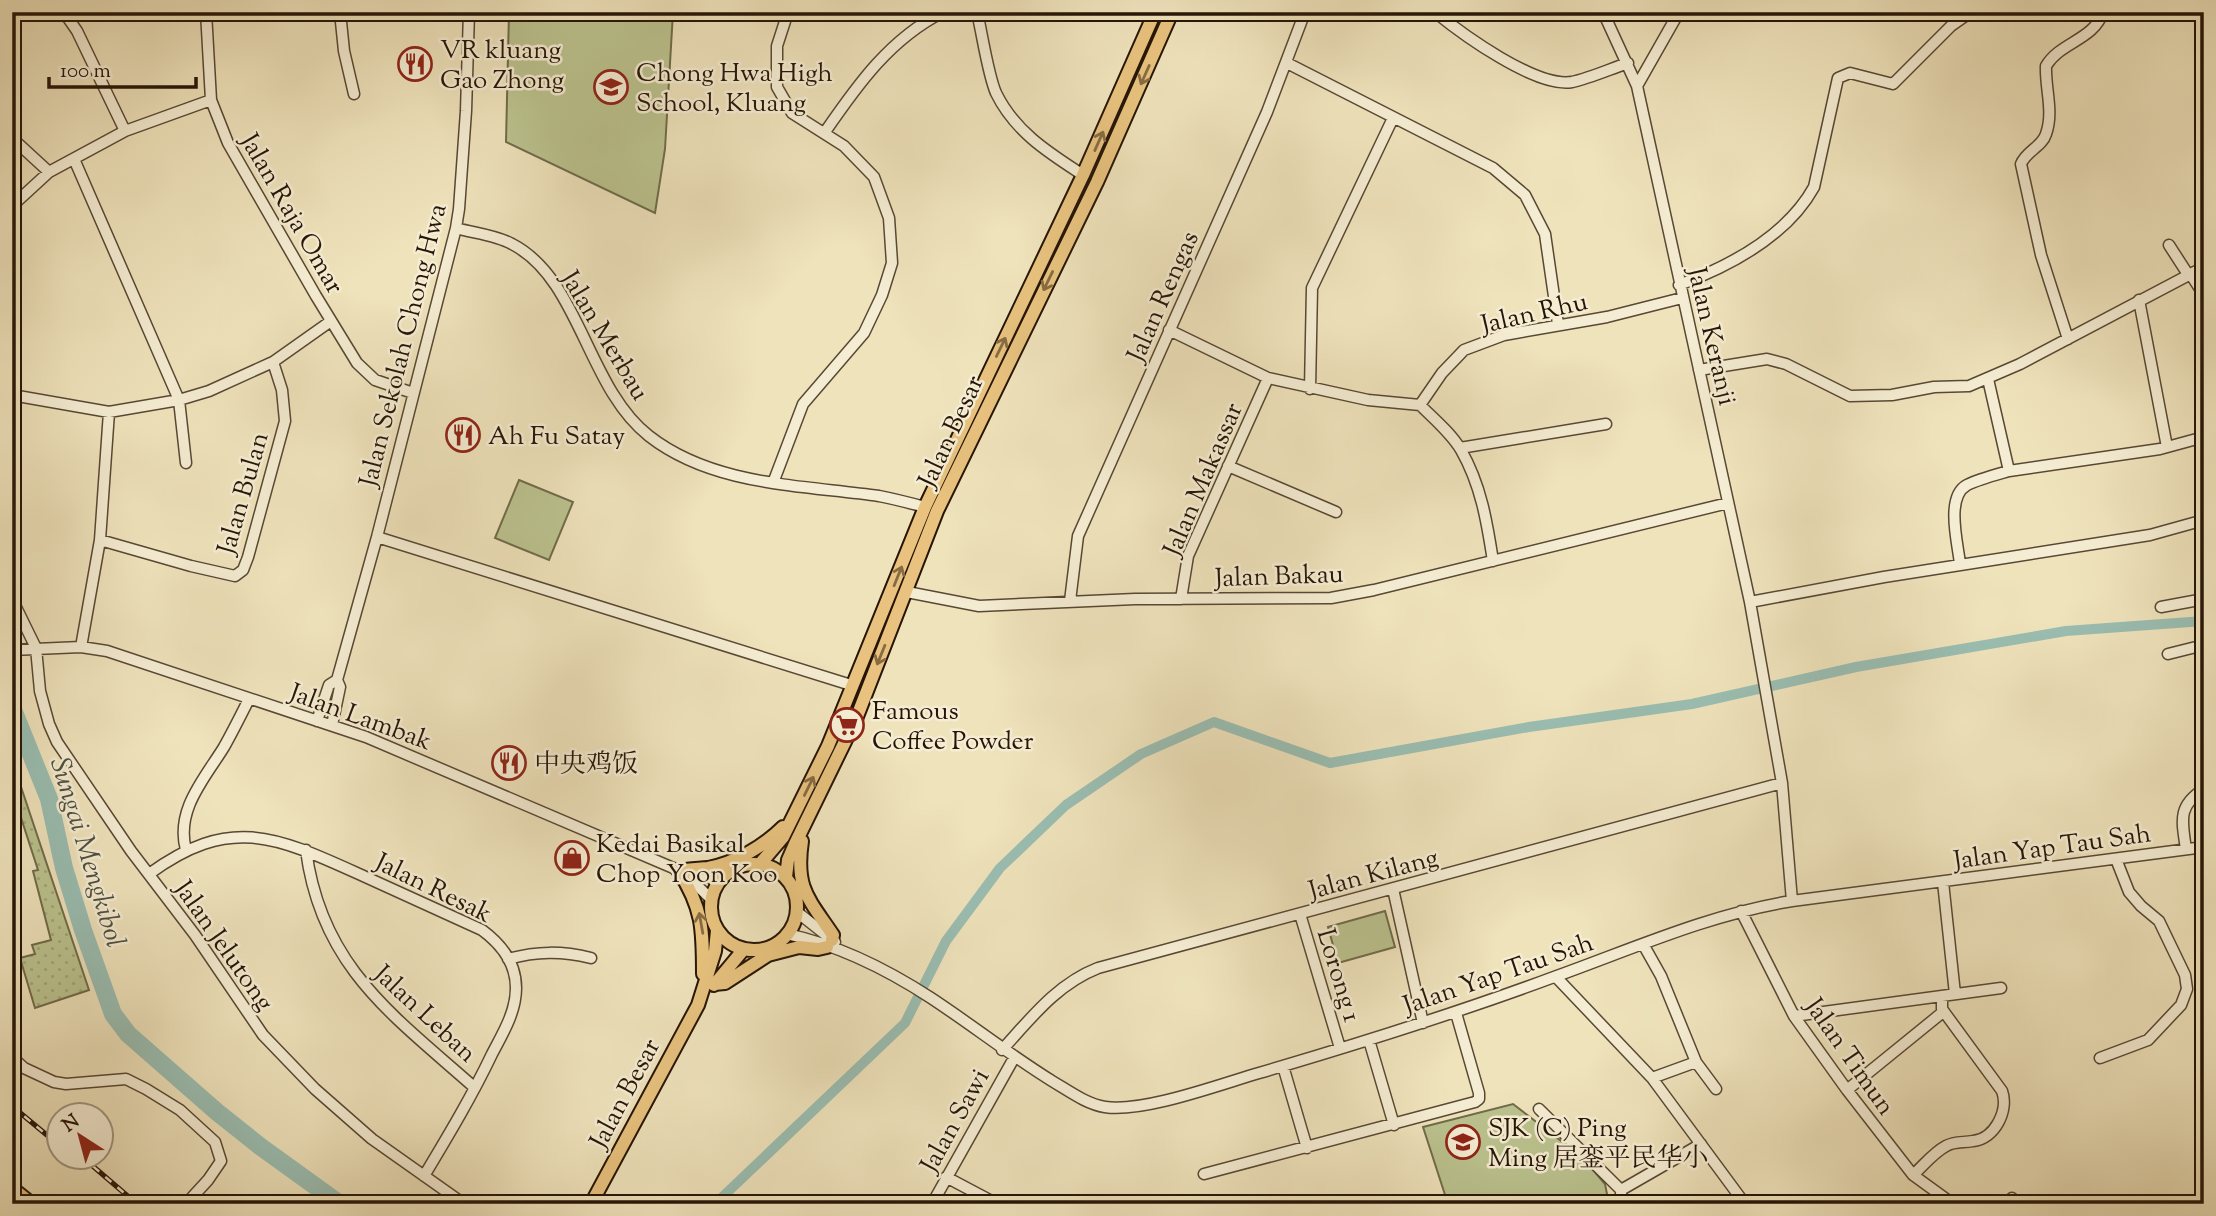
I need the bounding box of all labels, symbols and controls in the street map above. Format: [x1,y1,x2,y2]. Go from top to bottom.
place label: VR kluang Gao Zhong [440,33,564,100]
restaurant icon: VR kluang Gao Zhong [396,45,434,83]
scale bar [49,46,196,90]
place label: Chong Hwa High School, Kluang [636,56,833,123]
text: 100 m [60,57,111,87]
one-way arrow [1137,63,1150,85]
school or university icon: Chong Hwa High School, Kluang [592,68,630,106]
street label: Jalan Raja Omar [229,125,352,302]
one-way arrow [1093,131,1106,152]
street label: Jalan Sekolah Chong Hwa [351,200,458,493]
street label: Jalan Rengas [1118,226,1210,370]
street label: Jalan Keranji [1676,262,1744,409]
street label: Jalan Merbau [549,263,657,408]
one-way arrow [1041,270,1055,291]
street label: Jalan Rhu [1476,284,1592,345]
one-way arrow [995,337,1008,358]
street label: Jalan Besar [909,370,994,496]
street label: Jalan Makassar [1155,397,1253,564]
restaurant icon: Ah Fu Satay [444,416,482,454]
place label: Ah Fu Satay [488,419,625,456]
street label: Jalan Bulan [209,428,280,561]
street label: Jalan Bakau [1212,557,1344,598]
one-way arrow [892,566,905,588]
one-way arrow [874,644,887,666]
street label: Jalan Lambak [282,675,436,761]
place label: Famous Coffee Powder [872,694,1034,761]
supermarket icon: Famous Coffee Powder [828,706,866,744]
restaurant icon: 中央鸡饭 [490,744,528,782]
place label: 中央鸡饭 [534,747,638,784]
water label: Sungai Mengkibol [38,753,134,953]
one-way arrow [802,776,816,797]
street label: Jalan Yap Tau Sah [1949,816,2153,881]
place label: Kedai Basikal Chop Yoon Koo [596,827,777,894]
shop icon: Kedai Basikal Chop Yoon Koo [553,839,591,877]
street label: Jalan Kilang [1303,840,1443,911]
street label: Jalan Resak [366,844,498,934]
street label: Jalan Jelutong [163,872,282,1019]
one-way arrow [694,912,707,935]
street label: Lorong 1 [1306,924,1369,1027]
street label: Jalan Yap Tau Sah [1397,925,1599,1026]
street label: Jalan Leban [363,956,484,1072]
street label: Jalan Timun [1794,990,1903,1124]
street label: Jalan Besar [581,1032,671,1157]
street label: Jalan Sawi [911,1063,1000,1182]
north arrow [46,1100,116,1170]
text: N [57,1109,86,1140]
place label: SJK (C) Ping Ming 居銮平民华小 [1488,1111,1709,1178]
school or university icon: SJK (C) Ping Ming 居銮平民华小 [1444,1123,1482,1161]

